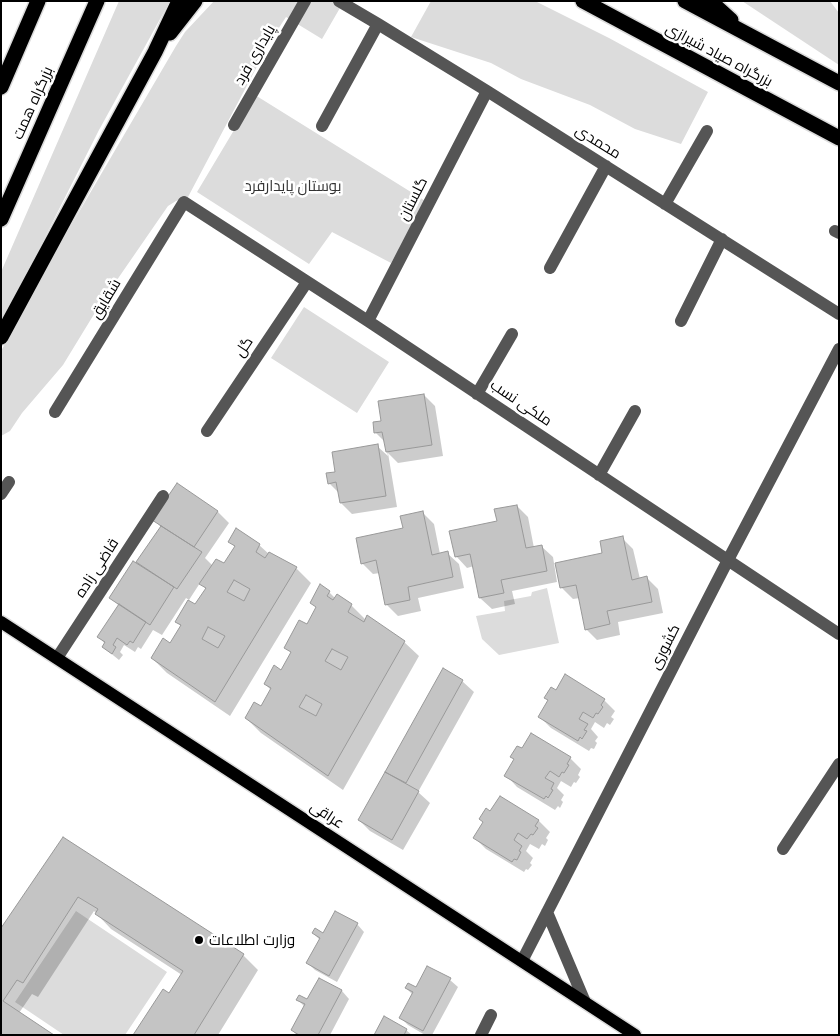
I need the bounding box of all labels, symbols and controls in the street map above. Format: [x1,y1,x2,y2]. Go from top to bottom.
street label: بزرگراه صیاد شیرازی [662,19,776,91]
street label: پایداری فرد [231,22,279,88]
street label: بزرگراه همت [9,64,57,142]
street label: محمدی [572,121,624,163]
street label: گلستان [394,174,432,224]
park label: بوستان پایدارفرد [244,177,342,195]
street label: شقایق [87,276,125,322]
street label: گل [231,333,257,361]
street label: ملکی نسب [487,376,555,430]
street label: قاضی زاده [71,535,123,601]
street label: کشوری [646,621,684,673]
street label: عراقی [307,797,347,833]
place label: وزارت اطلاعات [209,931,295,949]
marker: وزارت اطلاعات [193,934,205,946]

